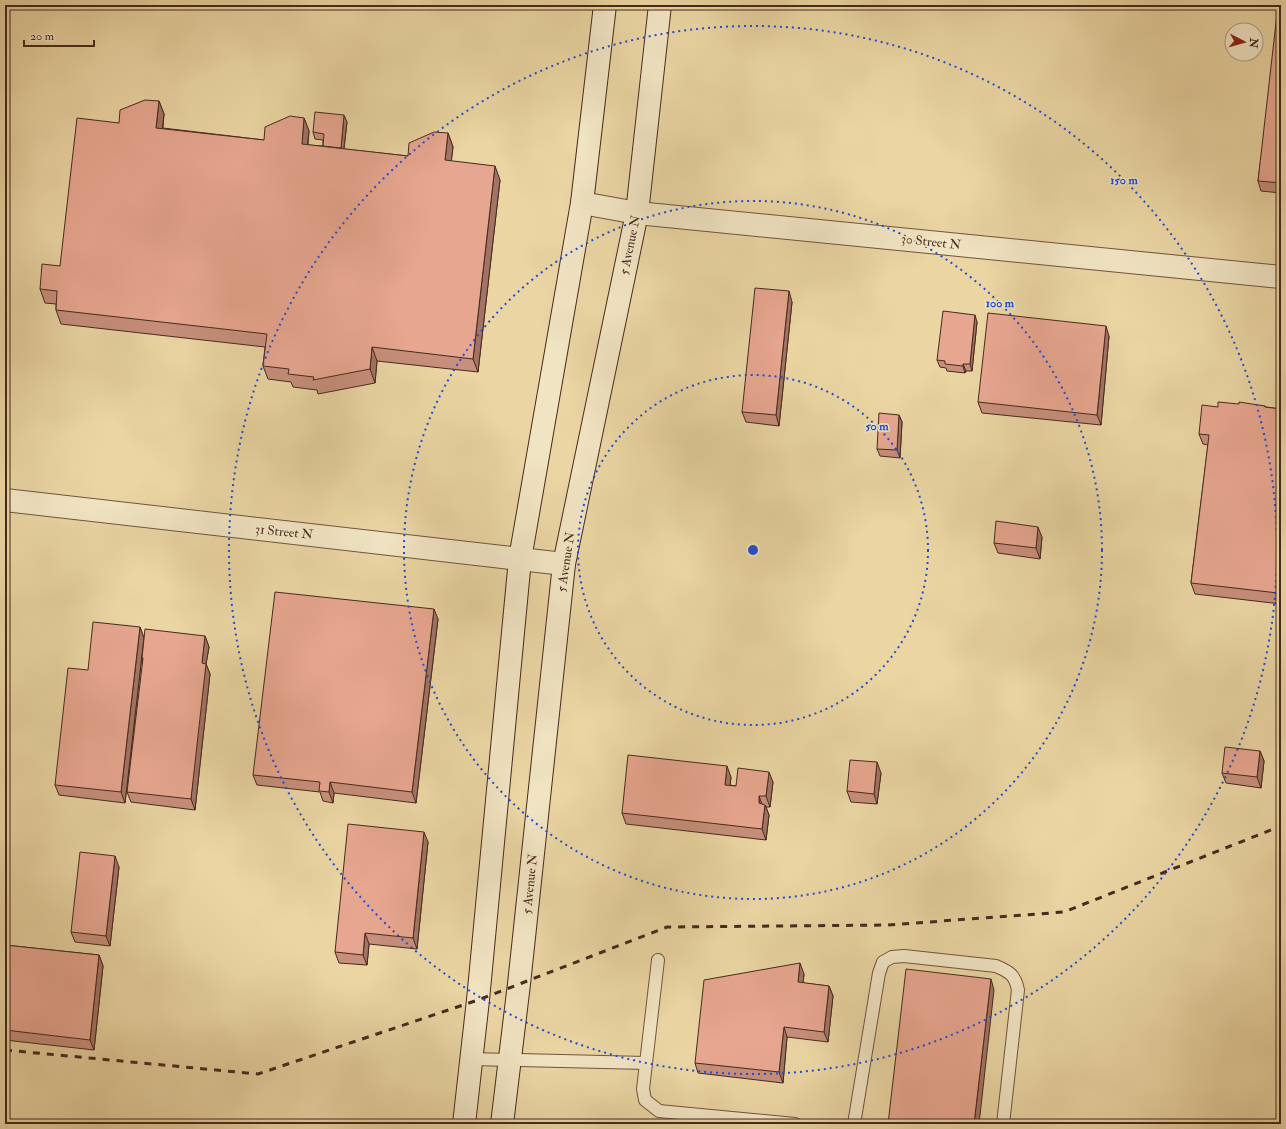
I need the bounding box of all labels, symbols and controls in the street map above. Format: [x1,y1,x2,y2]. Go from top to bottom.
scale bar [24,22,94,48]
north arrow [1224,22,1264,62]
text: 20 m [30,29,55,44]
text: N [1246,36,1261,50]
text: 150 m [1110,173,1138,188]
street label: 5 Avenue N [616,213,644,276]
street label: 30 Street N [900,231,962,253]
text: 100 m [986,296,1015,311]
text: 50 m [865,419,889,434]
street label: 31 Street N [254,521,314,543]
street label: 5 Avenue N [553,531,579,593]
centre of rings [746,543,760,557]
street label: 5 Avenue N [519,853,541,915]

